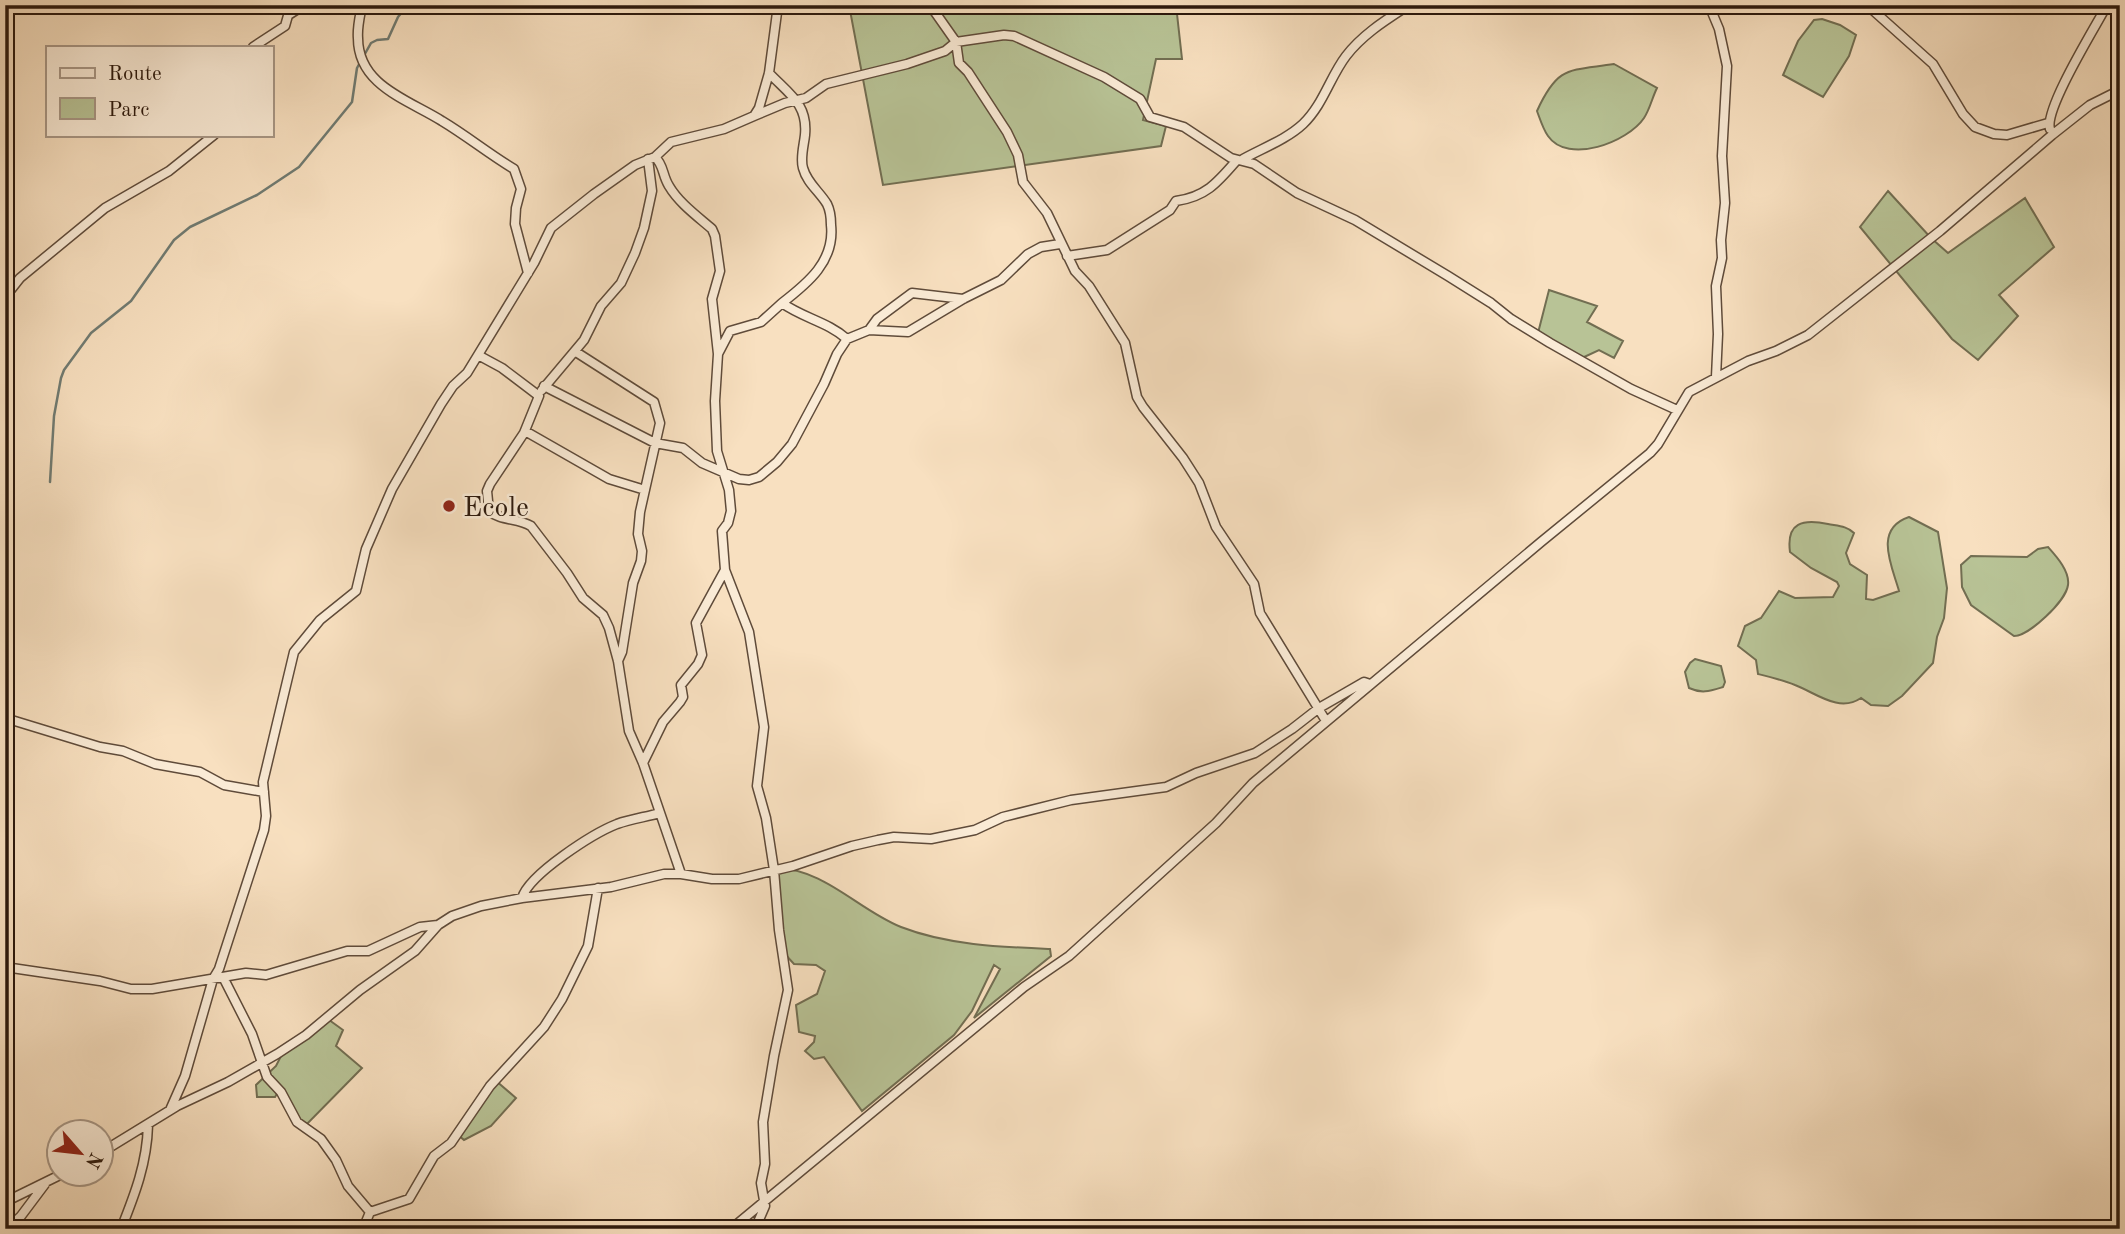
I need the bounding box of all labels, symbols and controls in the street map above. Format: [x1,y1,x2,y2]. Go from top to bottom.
legend [46,46,273,136]
text: Route [108,64,162,85]
text: Parc [108,100,150,121]
place label: Ecole [463,495,529,523]
marker: Ecole [441,498,457,514]
north arrow [46,1118,116,1188]
text: N [81,1149,105,1171]

